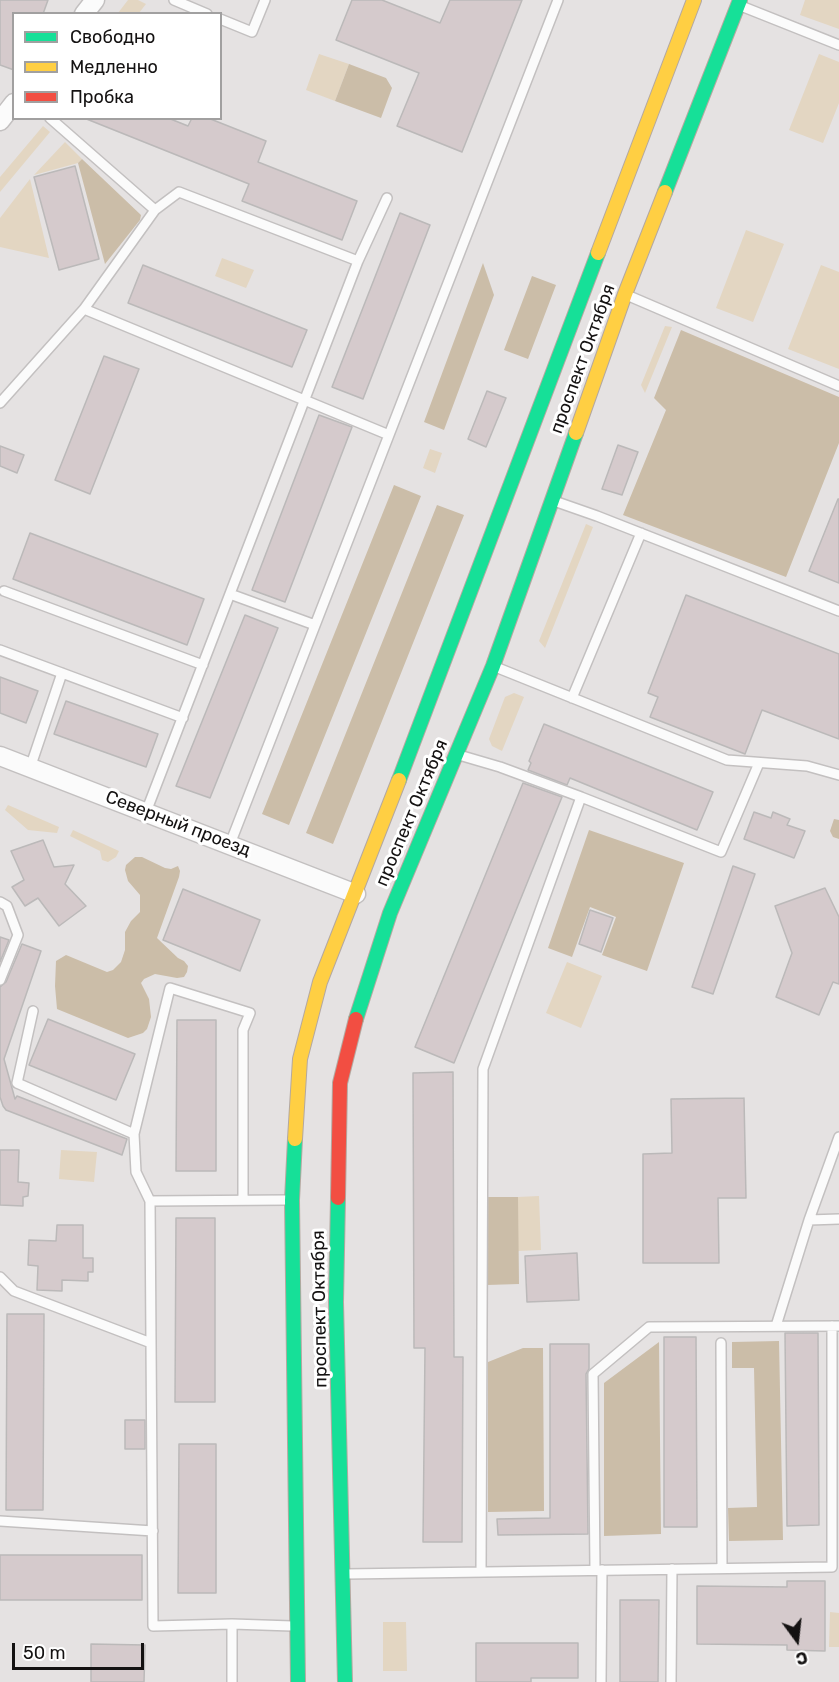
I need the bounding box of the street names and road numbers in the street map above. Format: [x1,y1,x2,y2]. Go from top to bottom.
street label: проспект Октября [546,281,620,437]
street label: проспект Октября [371,736,453,890]
street label: Северный проезд [102,786,254,862]
street label: проспект Октября [308,1230,332,1388]

